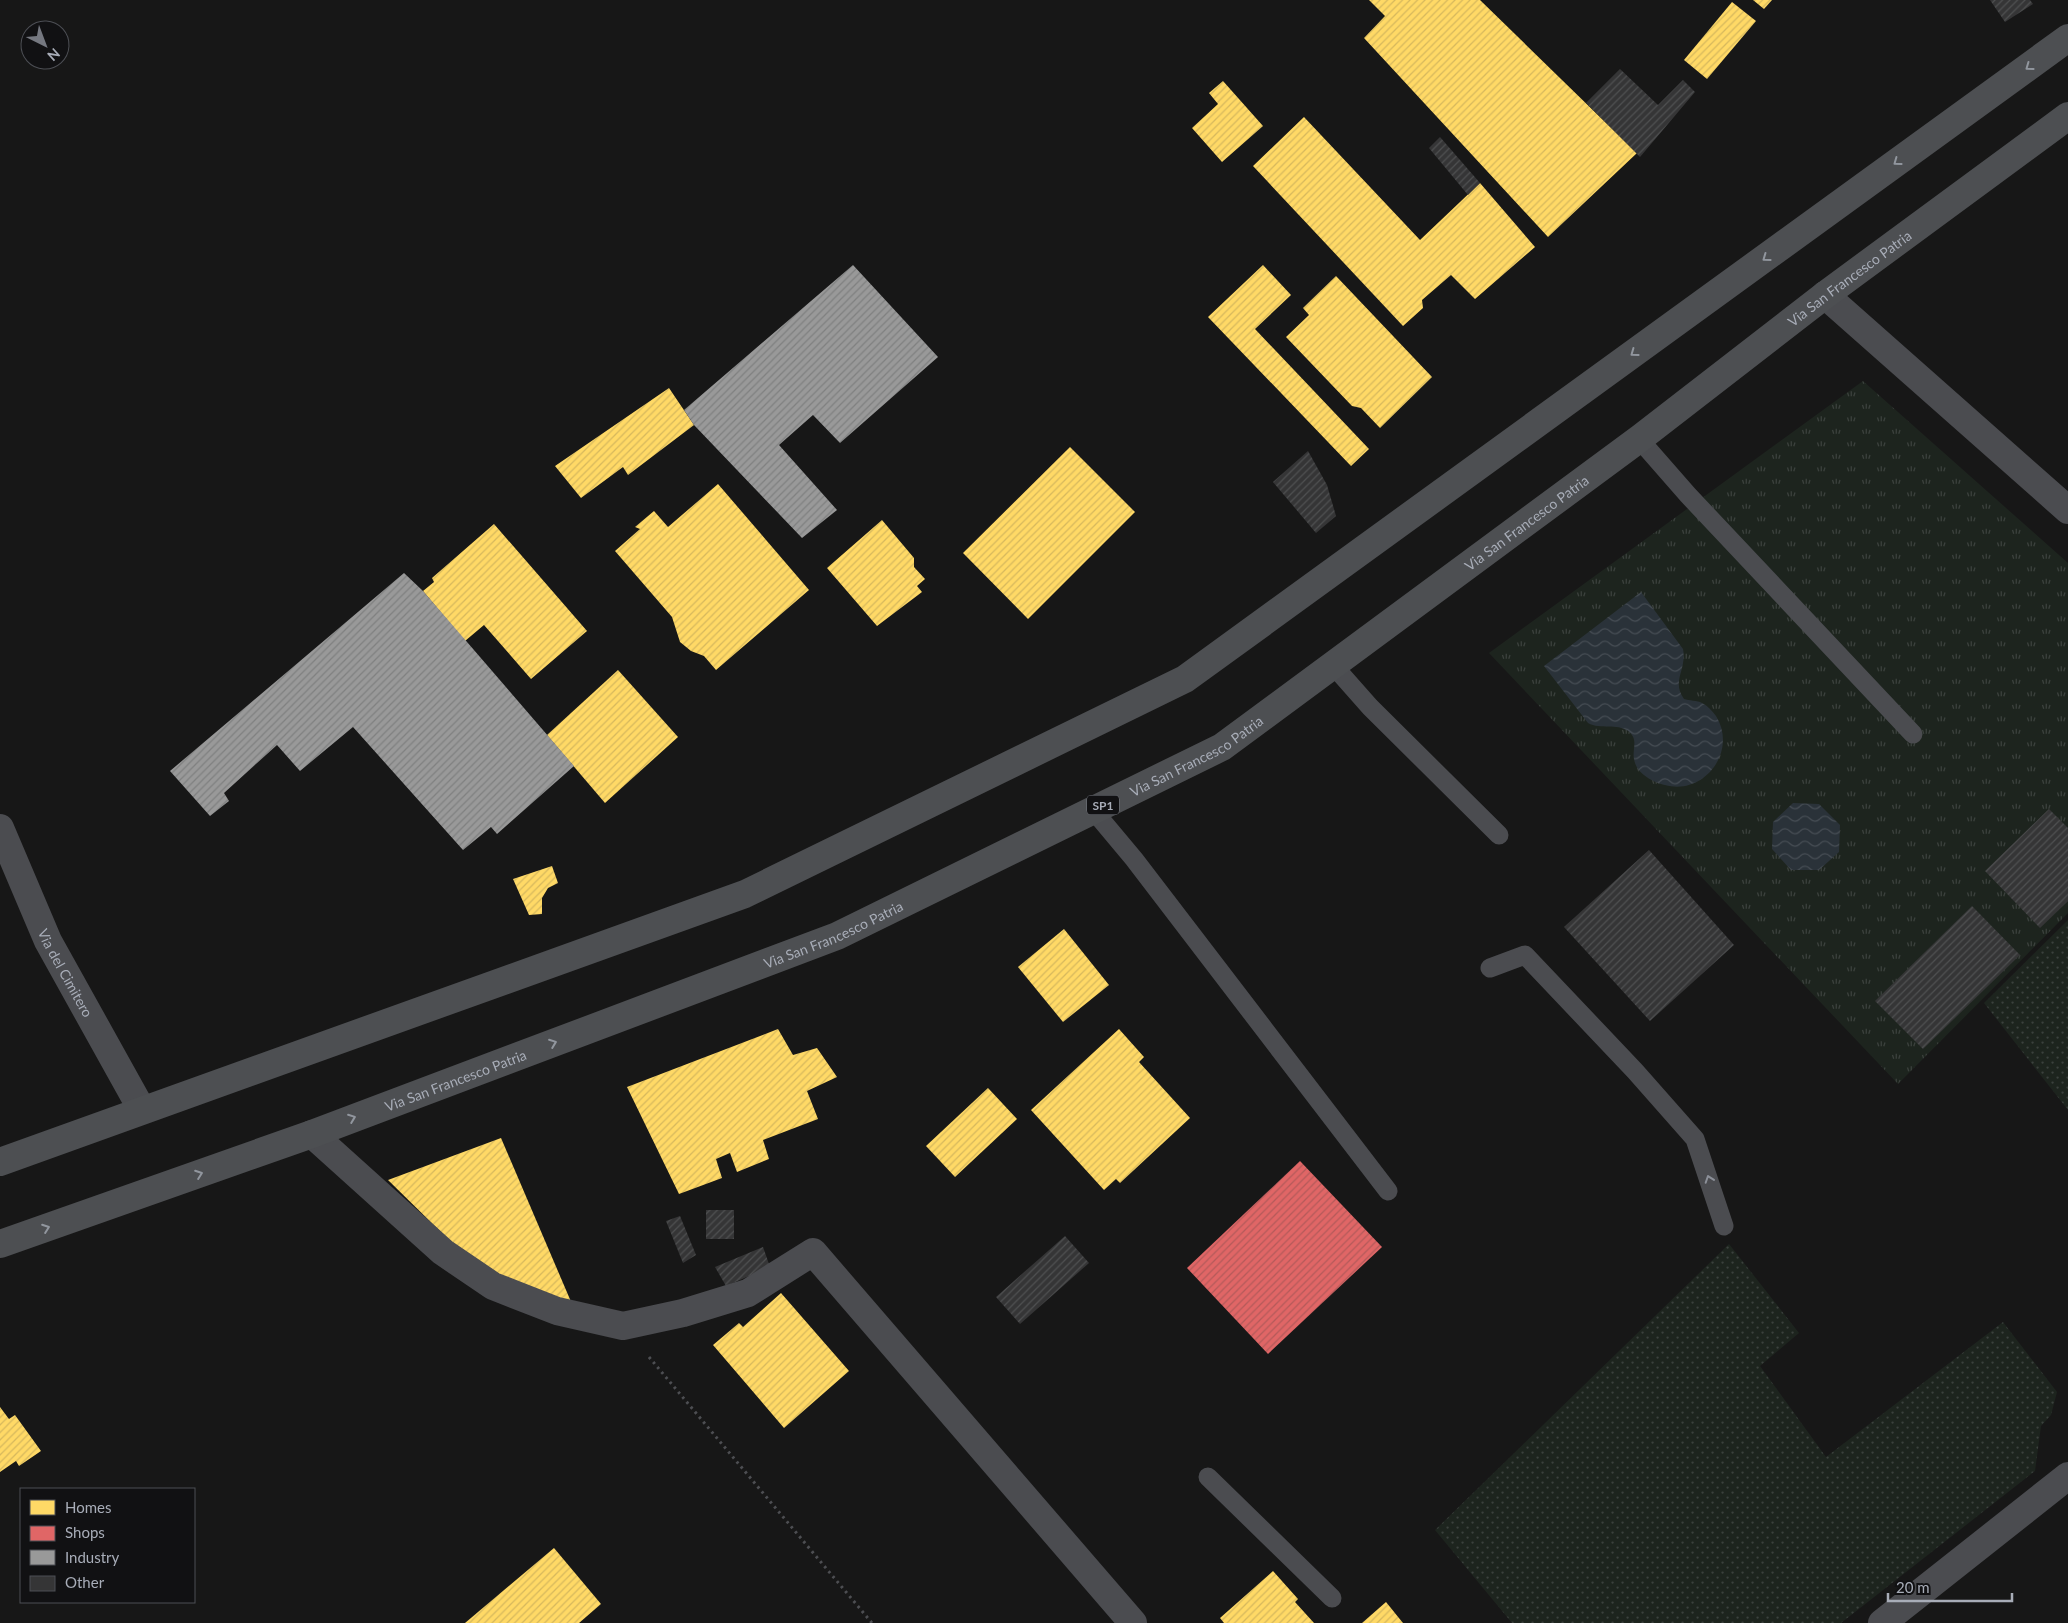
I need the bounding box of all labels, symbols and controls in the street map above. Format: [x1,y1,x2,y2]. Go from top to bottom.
north arrow [20,20,70,70]
text: N [44,45,64,65]
one-way arrow [2025,61,2035,70]
one-way arrow [1894,156,1903,166]
street label: Via San Francesco Patria [1784,226,1914,330]
one-way arrow [1762,252,1772,261]
one-way arrow [1630,347,1640,356]
street label: Via San Francesco Patria [1461,471,1592,574]
street label: Via San Francesco Patria [1127,711,1266,800]
road number: SP1 [1087,796,1119,814]
street label: Via San Francesco Patria [761,897,906,971]
street label: Via del Cimitero [35,926,97,1020]
one-way arrow [548,1039,557,1049]
street label: Via San Francesco Patria [382,1046,529,1114]
one-way arrow [347,1114,356,1125]
one-way arrow [194,1170,203,1180]
one-way arrow [1704,1176,1714,1184]
one-way arrow [41,1224,50,1234]
legend [20,1488,195,1603]
text: Homes [65,1498,111,1516]
text: Shops [65,1523,105,1541]
text: Industry [65,1548,120,1566]
scale bar [1888,1570,2012,1602]
text: Other [65,1573,105,1591]
text: 20 m [1896,1578,1930,1596]

